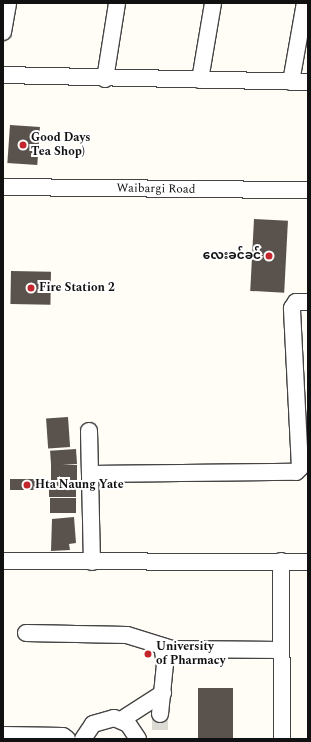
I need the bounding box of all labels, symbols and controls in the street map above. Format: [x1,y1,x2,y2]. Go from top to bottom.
place label: Good Days Tea Shop) [31,131,90,159]
marker: Good Days Tea Shop) [18,140,28,150]
street label: Waibargi Road [116,181,196,197]
place label: လေးခင်ခင် [203,249,261,263]
marker: လေးခင်ခင် [264,251,274,261]
place label: Fire Station 2 [39,281,115,295]
marker: Fire Station 2 [26,283,36,293]
place label: Hta Naung Yate [35,478,124,492]
marker: Hta Naung Yate [22,480,32,490]
place label: University of Pharmacy [156,640,225,668]
marker: University of Pharmacy [143,649,153,659]

